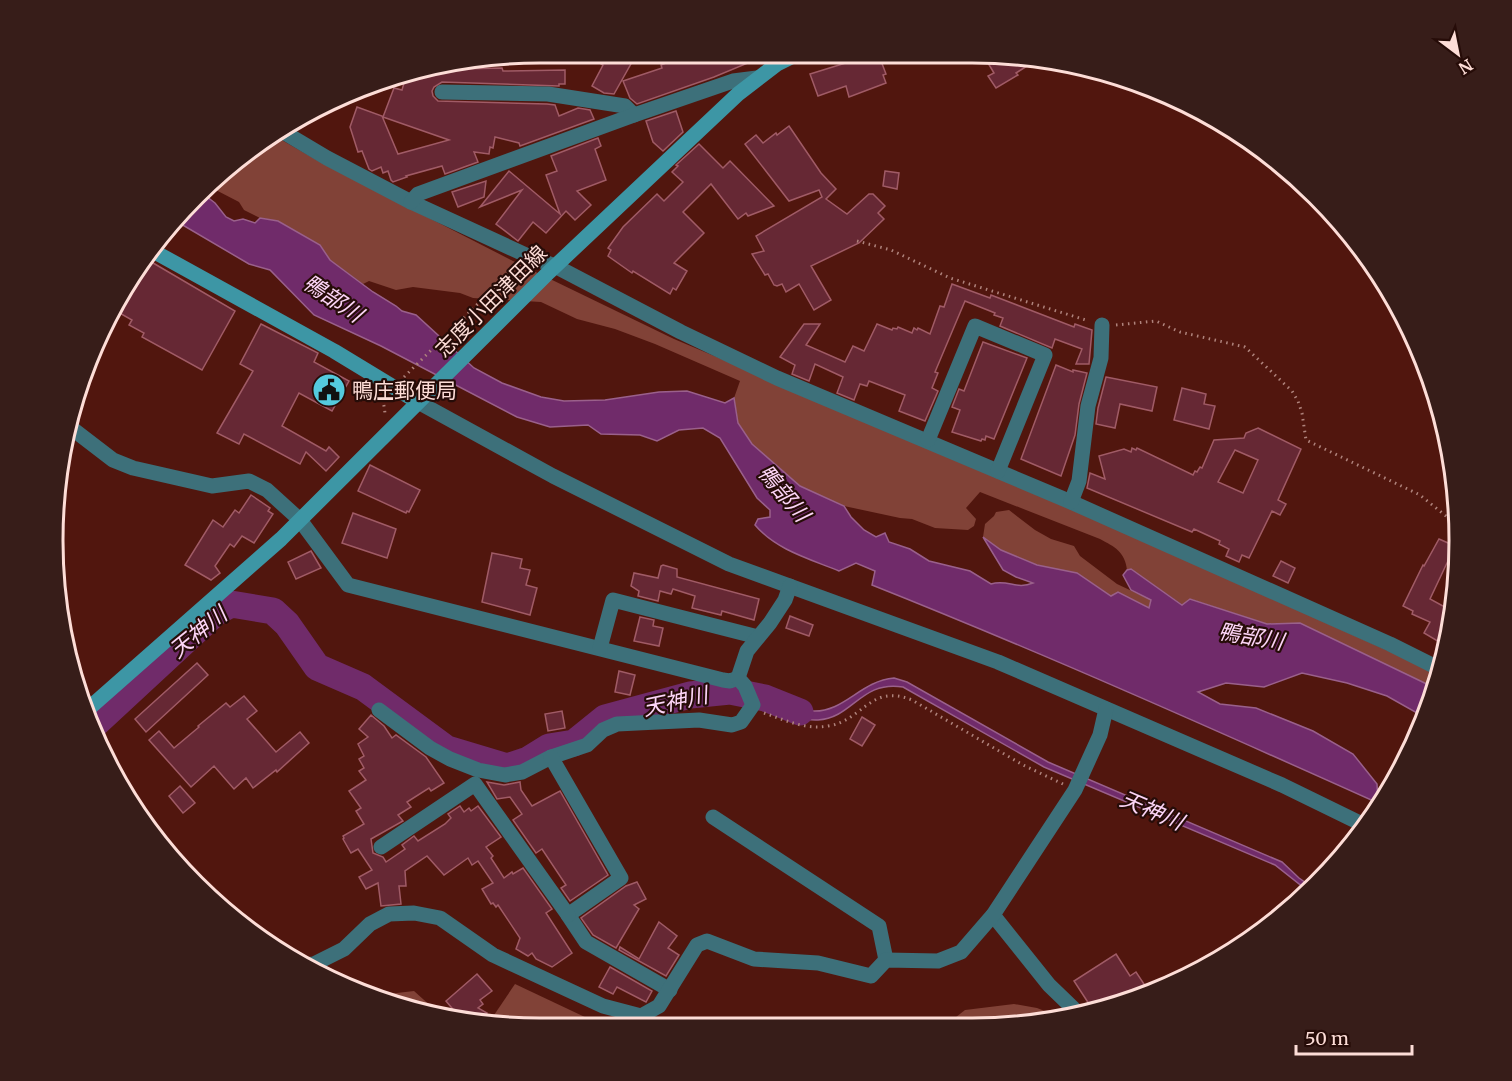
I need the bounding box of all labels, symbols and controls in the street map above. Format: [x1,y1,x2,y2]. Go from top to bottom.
north arrow [1428,24,1488,84]
text: N [1455,55,1477,79]
street label: 志度小田津田線 [429,239,553,363]
water label: 鴨部川 [298,268,370,329]
public building icon: 鴨庄郵便局 [311,372,347,408]
place label: 鴨庄郵便局 [352,377,457,404]
water label: 鴨部川 [752,459,817,529]
water label: 天神川 [164,599,234,664]
water label: 鴨部川 [1216,616,1288,656]
water label: 天神川 [640,680,712,722]
water label: 天神川 [1116,784,1190,837]
scale bar [1296,1018,1412,1056]
text: 50 m [1305,1027,1349,1050]

